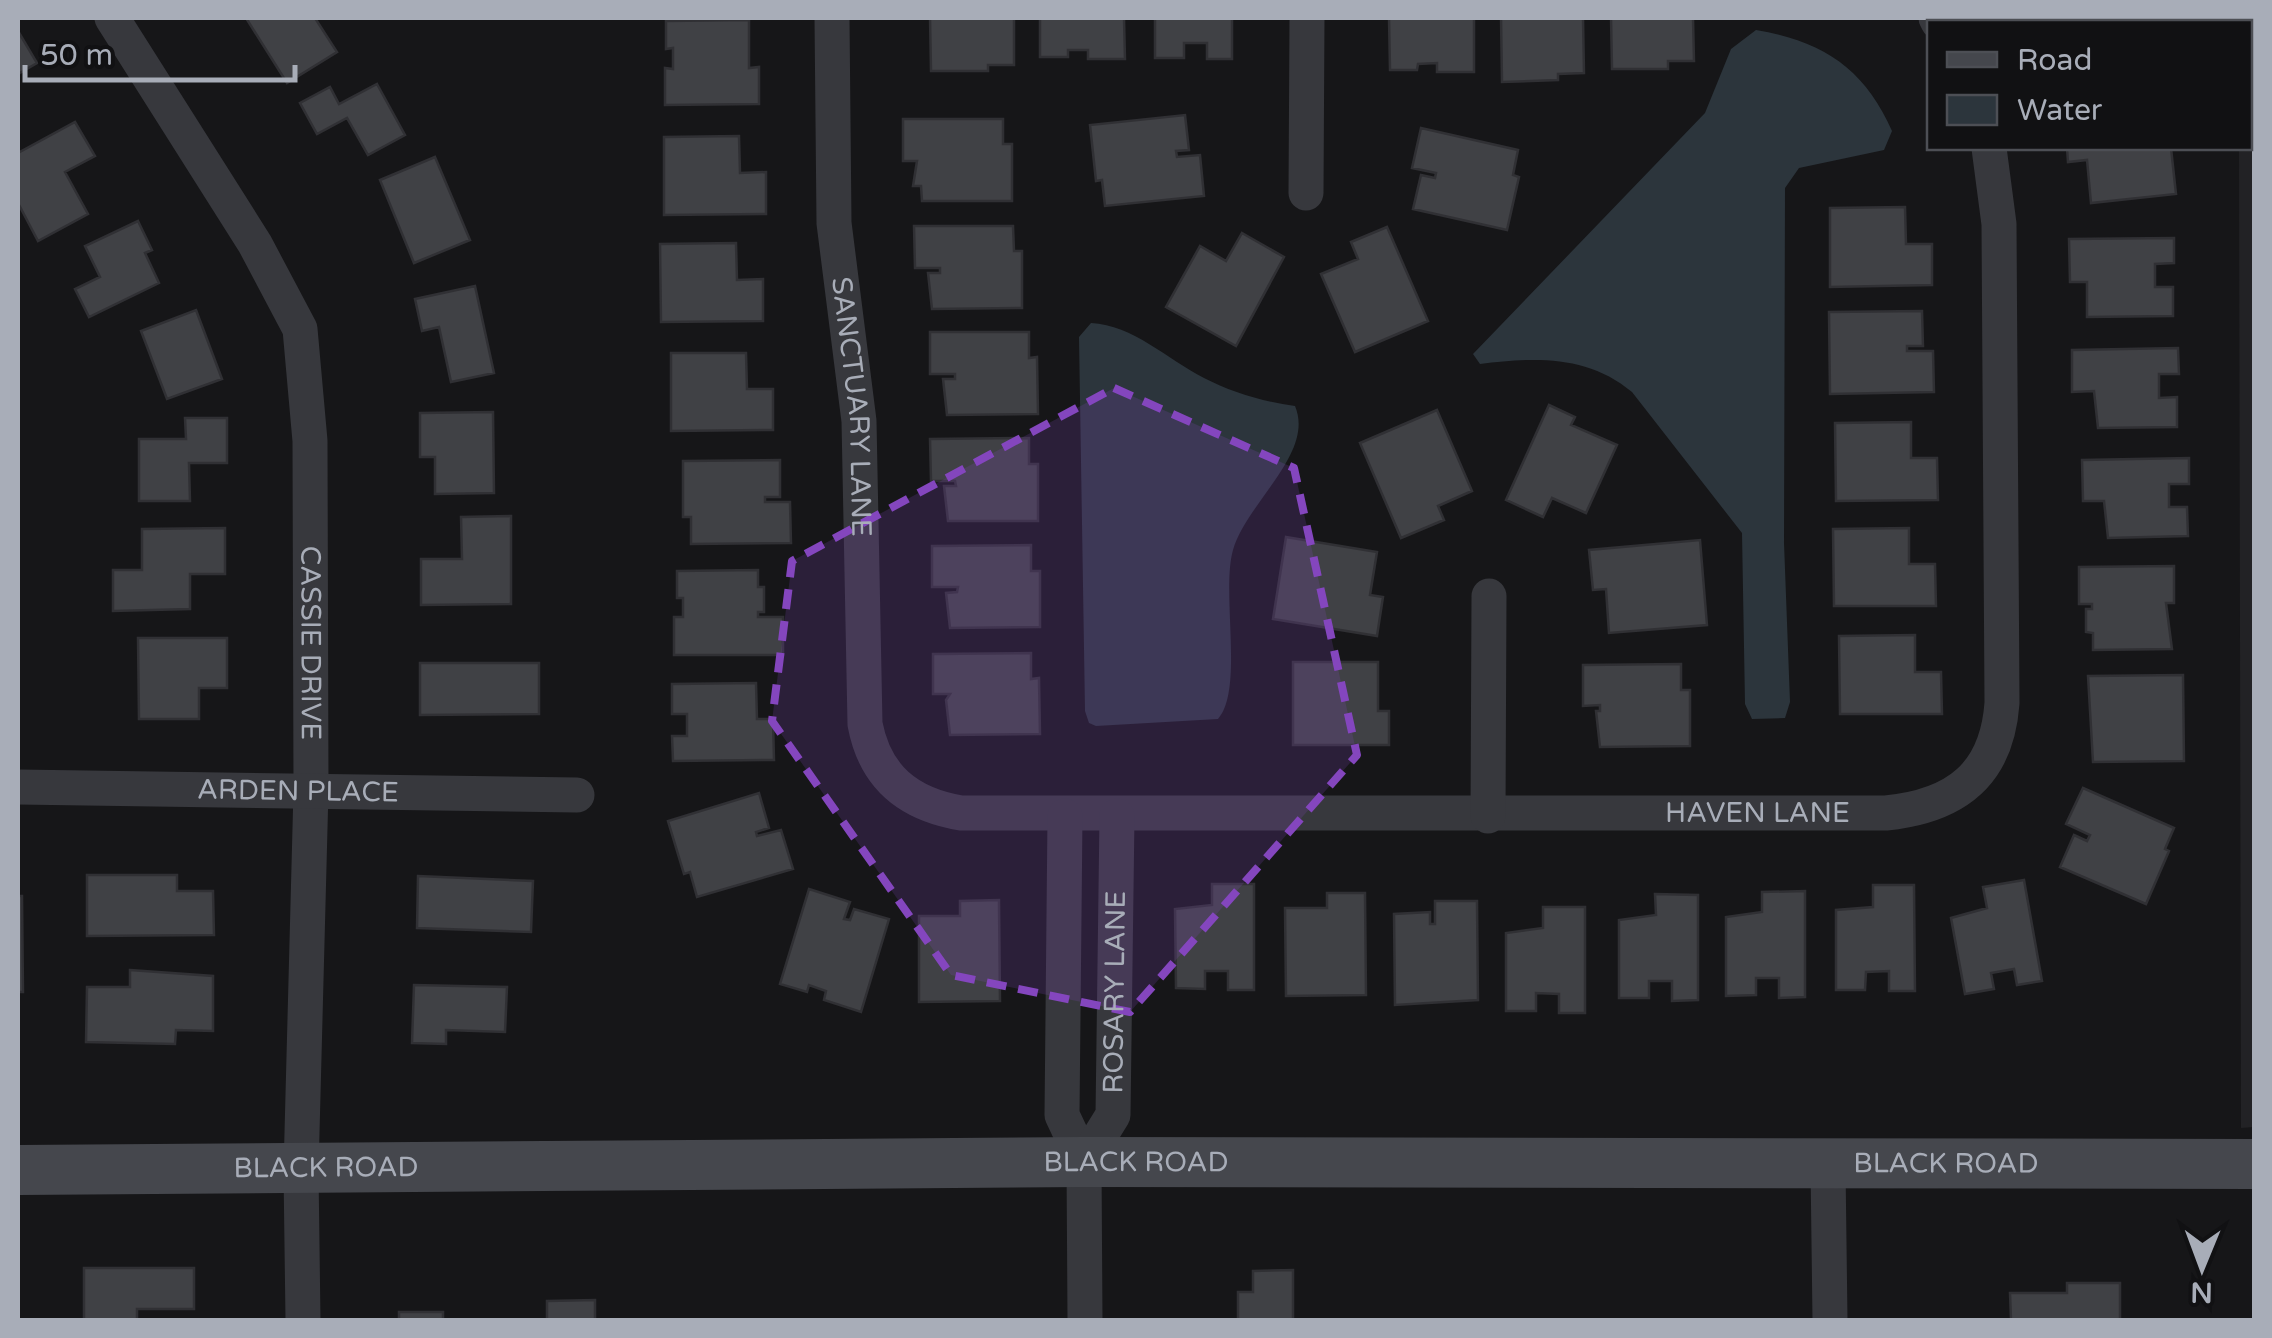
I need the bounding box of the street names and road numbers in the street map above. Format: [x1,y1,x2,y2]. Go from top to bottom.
street label: SANCTUARY LANE [824,275,878,537]
street label: CASSIE DRIVE [293,546,328,740]
street label: ARDEN PLACE [197,773,399,809]
street label: HAVEN LANE [1665,796,1850,830]
street label: ROSARY LANE [1096,891,1133,1094]
street label: BLACK ROAD [1043,1145,1229,1179]
street label: BLACK ROAD [1853,1146,2039,1181]
street label: BLACK ROAD [233,1150,419,1185]

